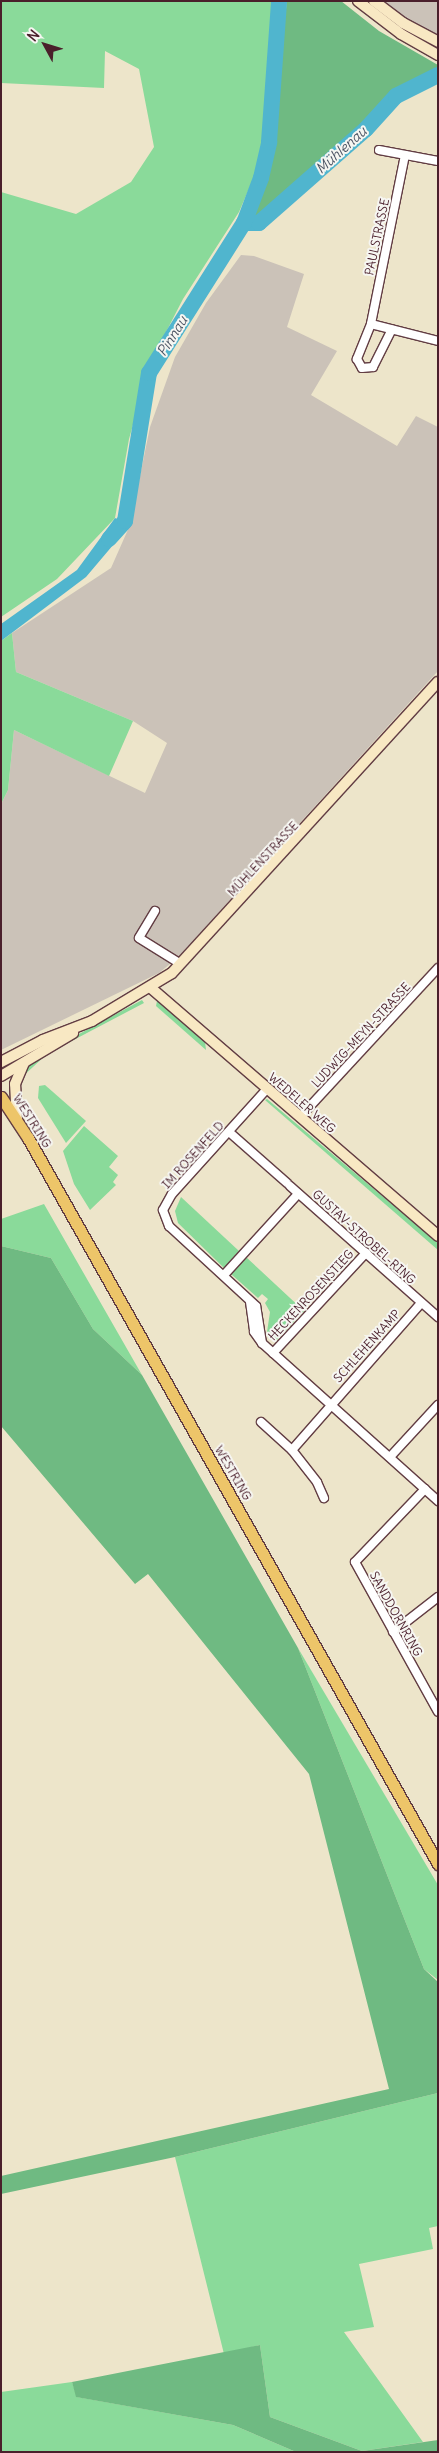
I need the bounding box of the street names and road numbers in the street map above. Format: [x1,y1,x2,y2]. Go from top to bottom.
street label: PAULSTRASSE [362,197,392,277]
street label: MÜHLENSTRASSE [225,819,301,899]
street label: LUDWIG-MEYN-STRASSE [309,980,413,1090]
street label: WEDELER WEG [266,1070,338,1136]
street label: WESTRING [10,1091,54,1151]
street label: IM ROSENFELD [159,1118,227,1192]
street label: GUSTAV-STROBEL-RING [309,1187,419,1287]
street label: HECKENROSENSTIEG [265,1247,357,1343]
street label: SCHLEHENKAMP [331,1307,403,1385]
street label: WESTRING [212,1443,254,1503]
street label: SANDDORNRING [367,1569,425,1659]

